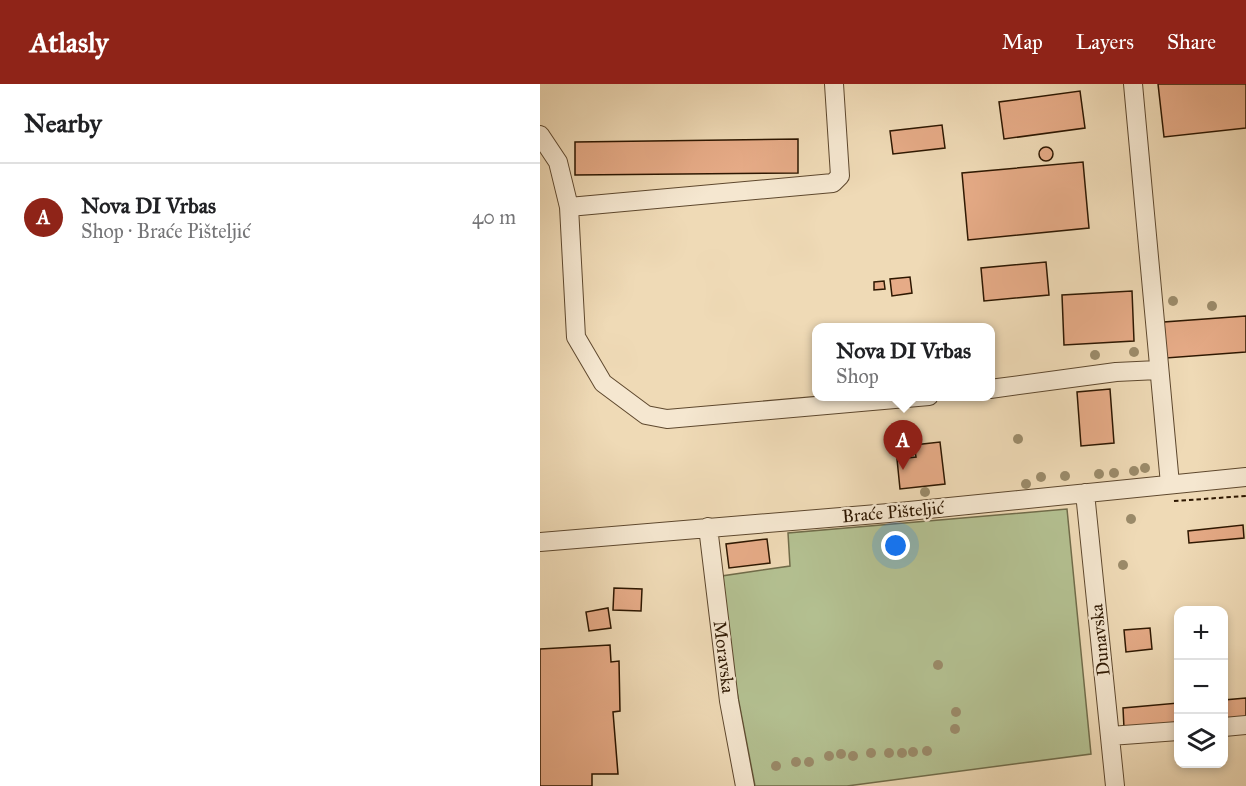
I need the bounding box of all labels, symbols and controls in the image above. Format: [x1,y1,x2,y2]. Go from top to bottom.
text: Atlasly [30,25,108,60]
text: Map [1002,29,1043,55]
text: Layers [1076,29,1134,55]
text: Share [1167,29,1216,55]
text: Nearby [24,107,102,139]
text: Nova DI Vrbas [81,192,216,219]
text: A [37,205,50,229]
text: 40 m [472,205,516,229]
text: Shop · Braće Pišteljić [81,219,251,243]
popup [812,323,995,401]
text: Nova DI Vrbas [836,337,971,364]
text: Shop [836,364,879,388]
pin: A [884,420,922,470]
street label: Braće Pišteljić [841,497,945,527]
your location [881,531,910,560]
street label: Dunavska [1085,603,1115,677]
map controls [1174,606,1228,768]
button: + [1174,606,1228,660]
street label: Moravska [709,620,739,695]
button: − [1174,660,1228,714]
button: layers [1174,714,1228,768]

